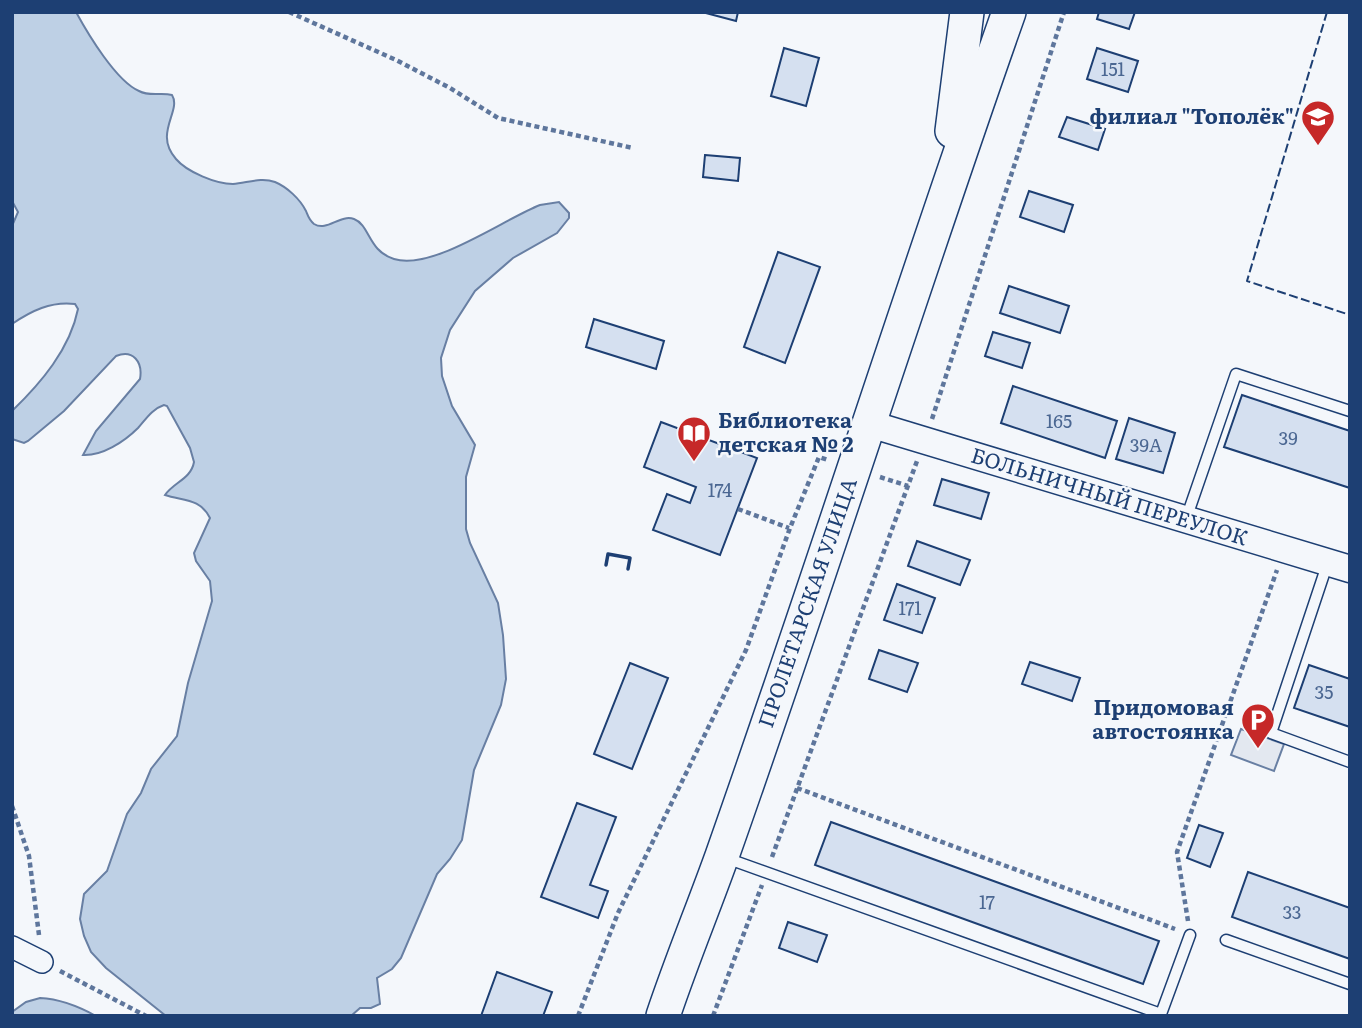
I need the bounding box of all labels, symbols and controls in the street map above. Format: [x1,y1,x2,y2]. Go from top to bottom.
house number: 151 [1101,55,1125,82]
school or university icon: филиал "Тополёк" [1299,98,1337,147]
place label: филиал "Тополёк" [1089,99,1294,130]
place label: Библиотека детская № 2 [718,403,854,458]
house number: 165 [1046,407,1072,434]
library icon: Библиотека детская № 2 [675,414,713,463]
house number: 39 [1278,424,1298,451]
house number: 39А [1130,431,1162,458]
street label: БОЛЬНИЧНЫЙ ПЕРЕУЛОК [968,438,1253,552]
street label: ПРОЛЕТАРСКАЯ УЛИЦА [748,473,863,731]
house number: 174 [708,476,732,503]
house number: 171 [898,594,922,621]
house number: 35 [1315,678,1333,705]
place label: Придомовая автостоянка [1092,690,1235,745]
parking icon: Придомовая автостоянка [1239,701,1277,750]
house number: 17 [979,888,995,915]
house number: 33 [1283,898,1301,925]

